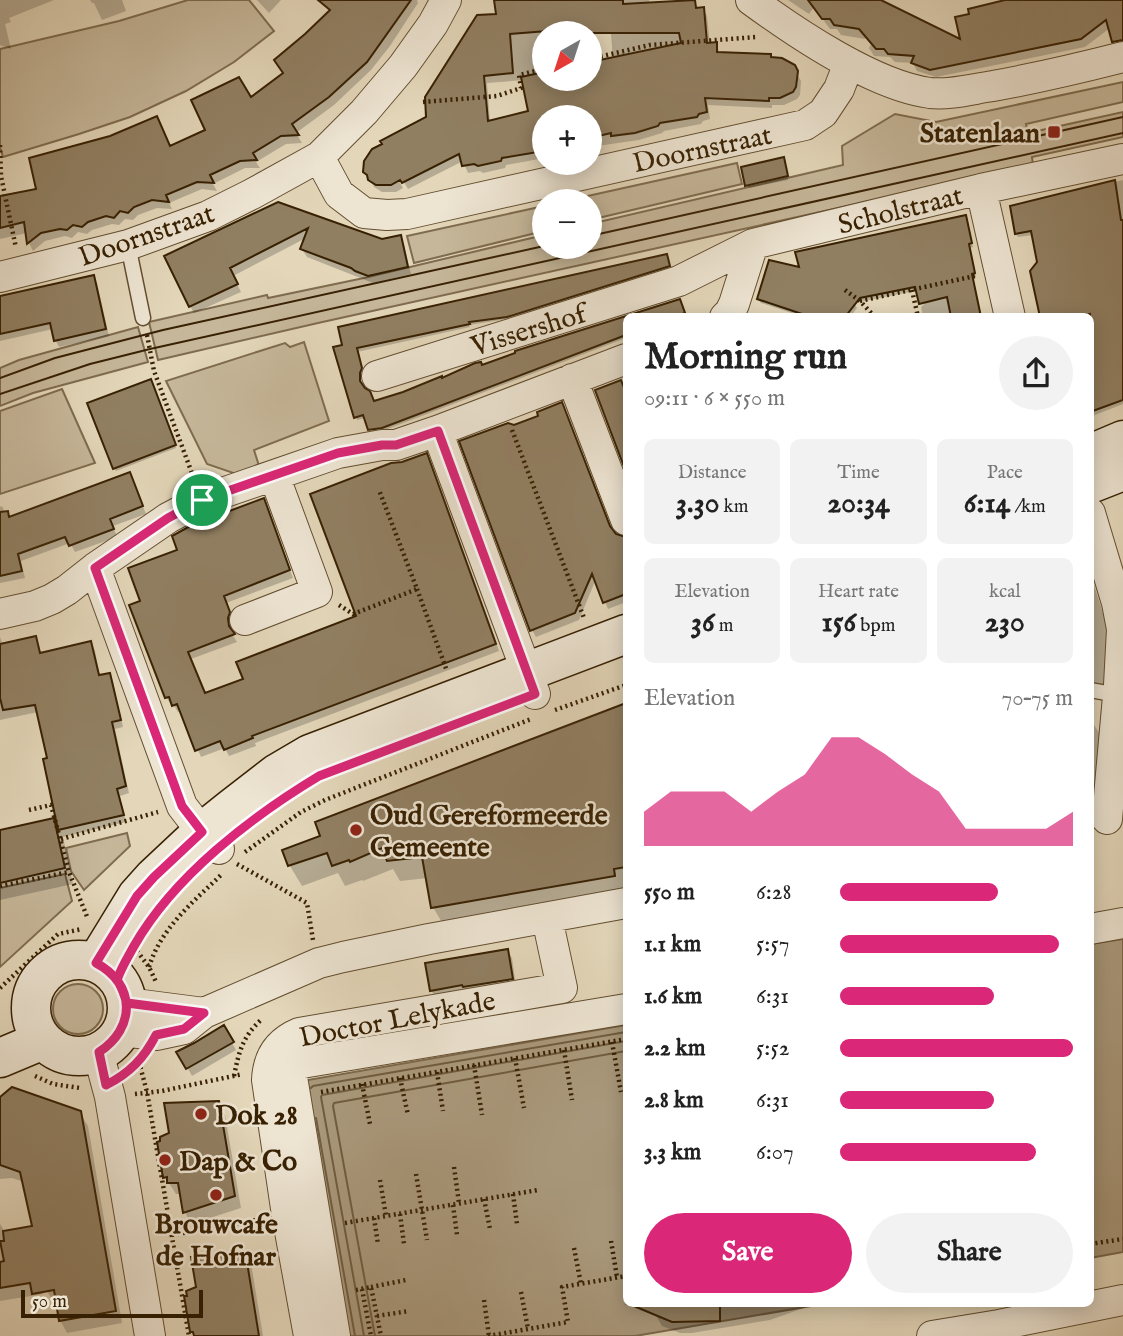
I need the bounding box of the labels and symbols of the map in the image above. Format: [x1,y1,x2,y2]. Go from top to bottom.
north arrow [532,21,602,91]
place label: Statenlaan [920,117,1040,152]
street label: Doornstraat [630,119,776,182]
marker: Statenlaan [1046,124,1062,140]
street label: Scholstraat [835,179,967,244]
street label: Doornstraat [74,197,220,276]
street label: Vissershof [466,296,595,366]
pin [172,470,232,530]
place label: Oud Gereformeerde Gemeente [370,799,608,866]
marker: Oud Gereformeerde Gemeente [348,822,364,838]
street label: Doctor Lelykade [296,984,499,1057]
place label: Dok 28 [215,1099,298,1134]
marker: Dok 28 [193,1106,209,1122]
place label: Dap & Co [179,1145,297,1180]
marker: Dap & Co [157,1152,173,1168]
marker: Brouwcafe de Hofnar [208,1187,224,1203]
place label: Brouwcafe de Hofnar [154,1208,278,1275]
scale bar [21,1287,203,1319]

